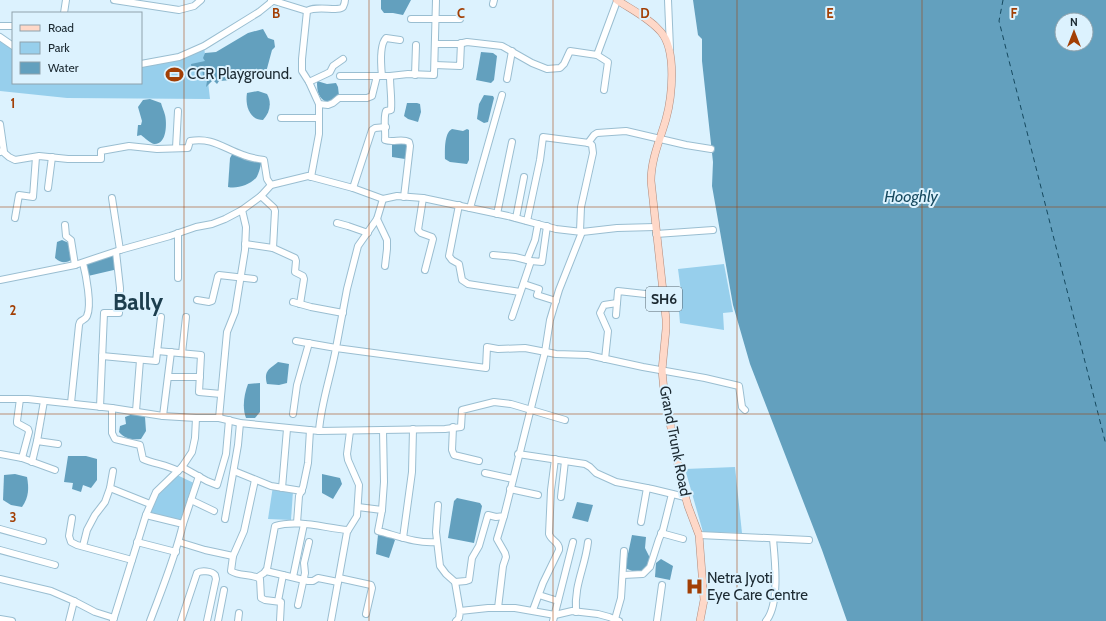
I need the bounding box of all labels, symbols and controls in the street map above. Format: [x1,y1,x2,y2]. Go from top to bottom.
text: B [272,5,280,21]
text: C [457,5,465,21]
text: D [640,5,650,21]
text: E [826,5,834,21]
text: F [1011,5,1018,21]
legend [12,12,142,84]
north arrow [1054,12,1094,52]
text: N [1070,15,1078,29]
text: Road [48,20,74,35]
text: Park [48,40,70,55]
text: Water [48,60,79,75]
sports icon: CCR Playground. [164,64,184,84]
place label: CCR Playground. [187,65,292,83]
text: 1 [11,95,15,111]
water label: Hooghly [884,187,938,206]
road number: SH6 [646,287,682,311]
district label: Bally [113,288,164,316]
text: 2 [10,302,17,318]
street label: Grand Trunk Road [655,384,695,498]
text: 3 [9,509,17,525]
place label: Netra Jyoti Eye Care Centre [707,569,808,604]
hospital icon: Netra Jyoti Eye Care Centre [684,577,704,597]

